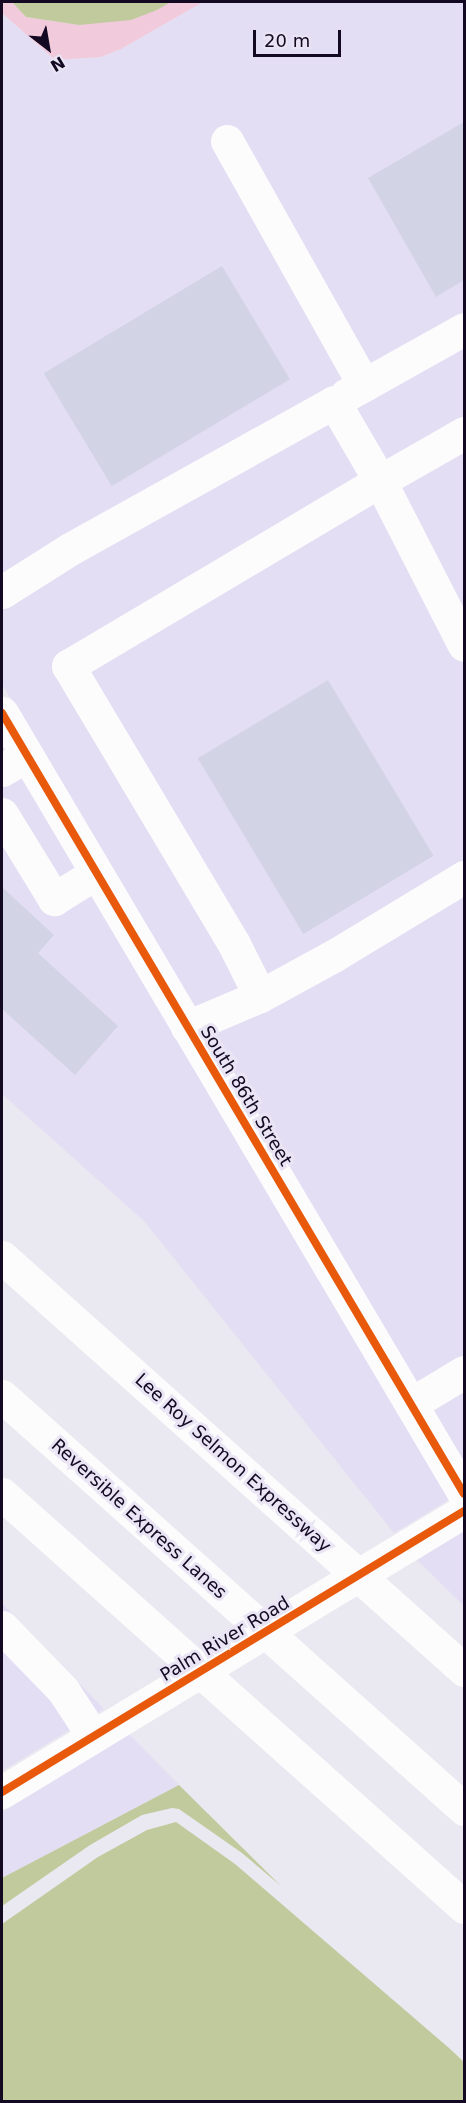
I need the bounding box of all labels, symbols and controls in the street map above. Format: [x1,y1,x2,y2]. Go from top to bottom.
north arrow [18,18,78,78]
scale bar [256,18,344,56]
text: 20 m [264,30,310,51]
text: N [47,52,68,75]
street label: South 86th Street [196,1022,296,1170]
street label: Lee Roy Selmon Expressway [130,1369,336,1557]
street label: Reversible Express Lanes [47,1435,231,1603]
street label: Palm River Road [156,1592,294,1686]

